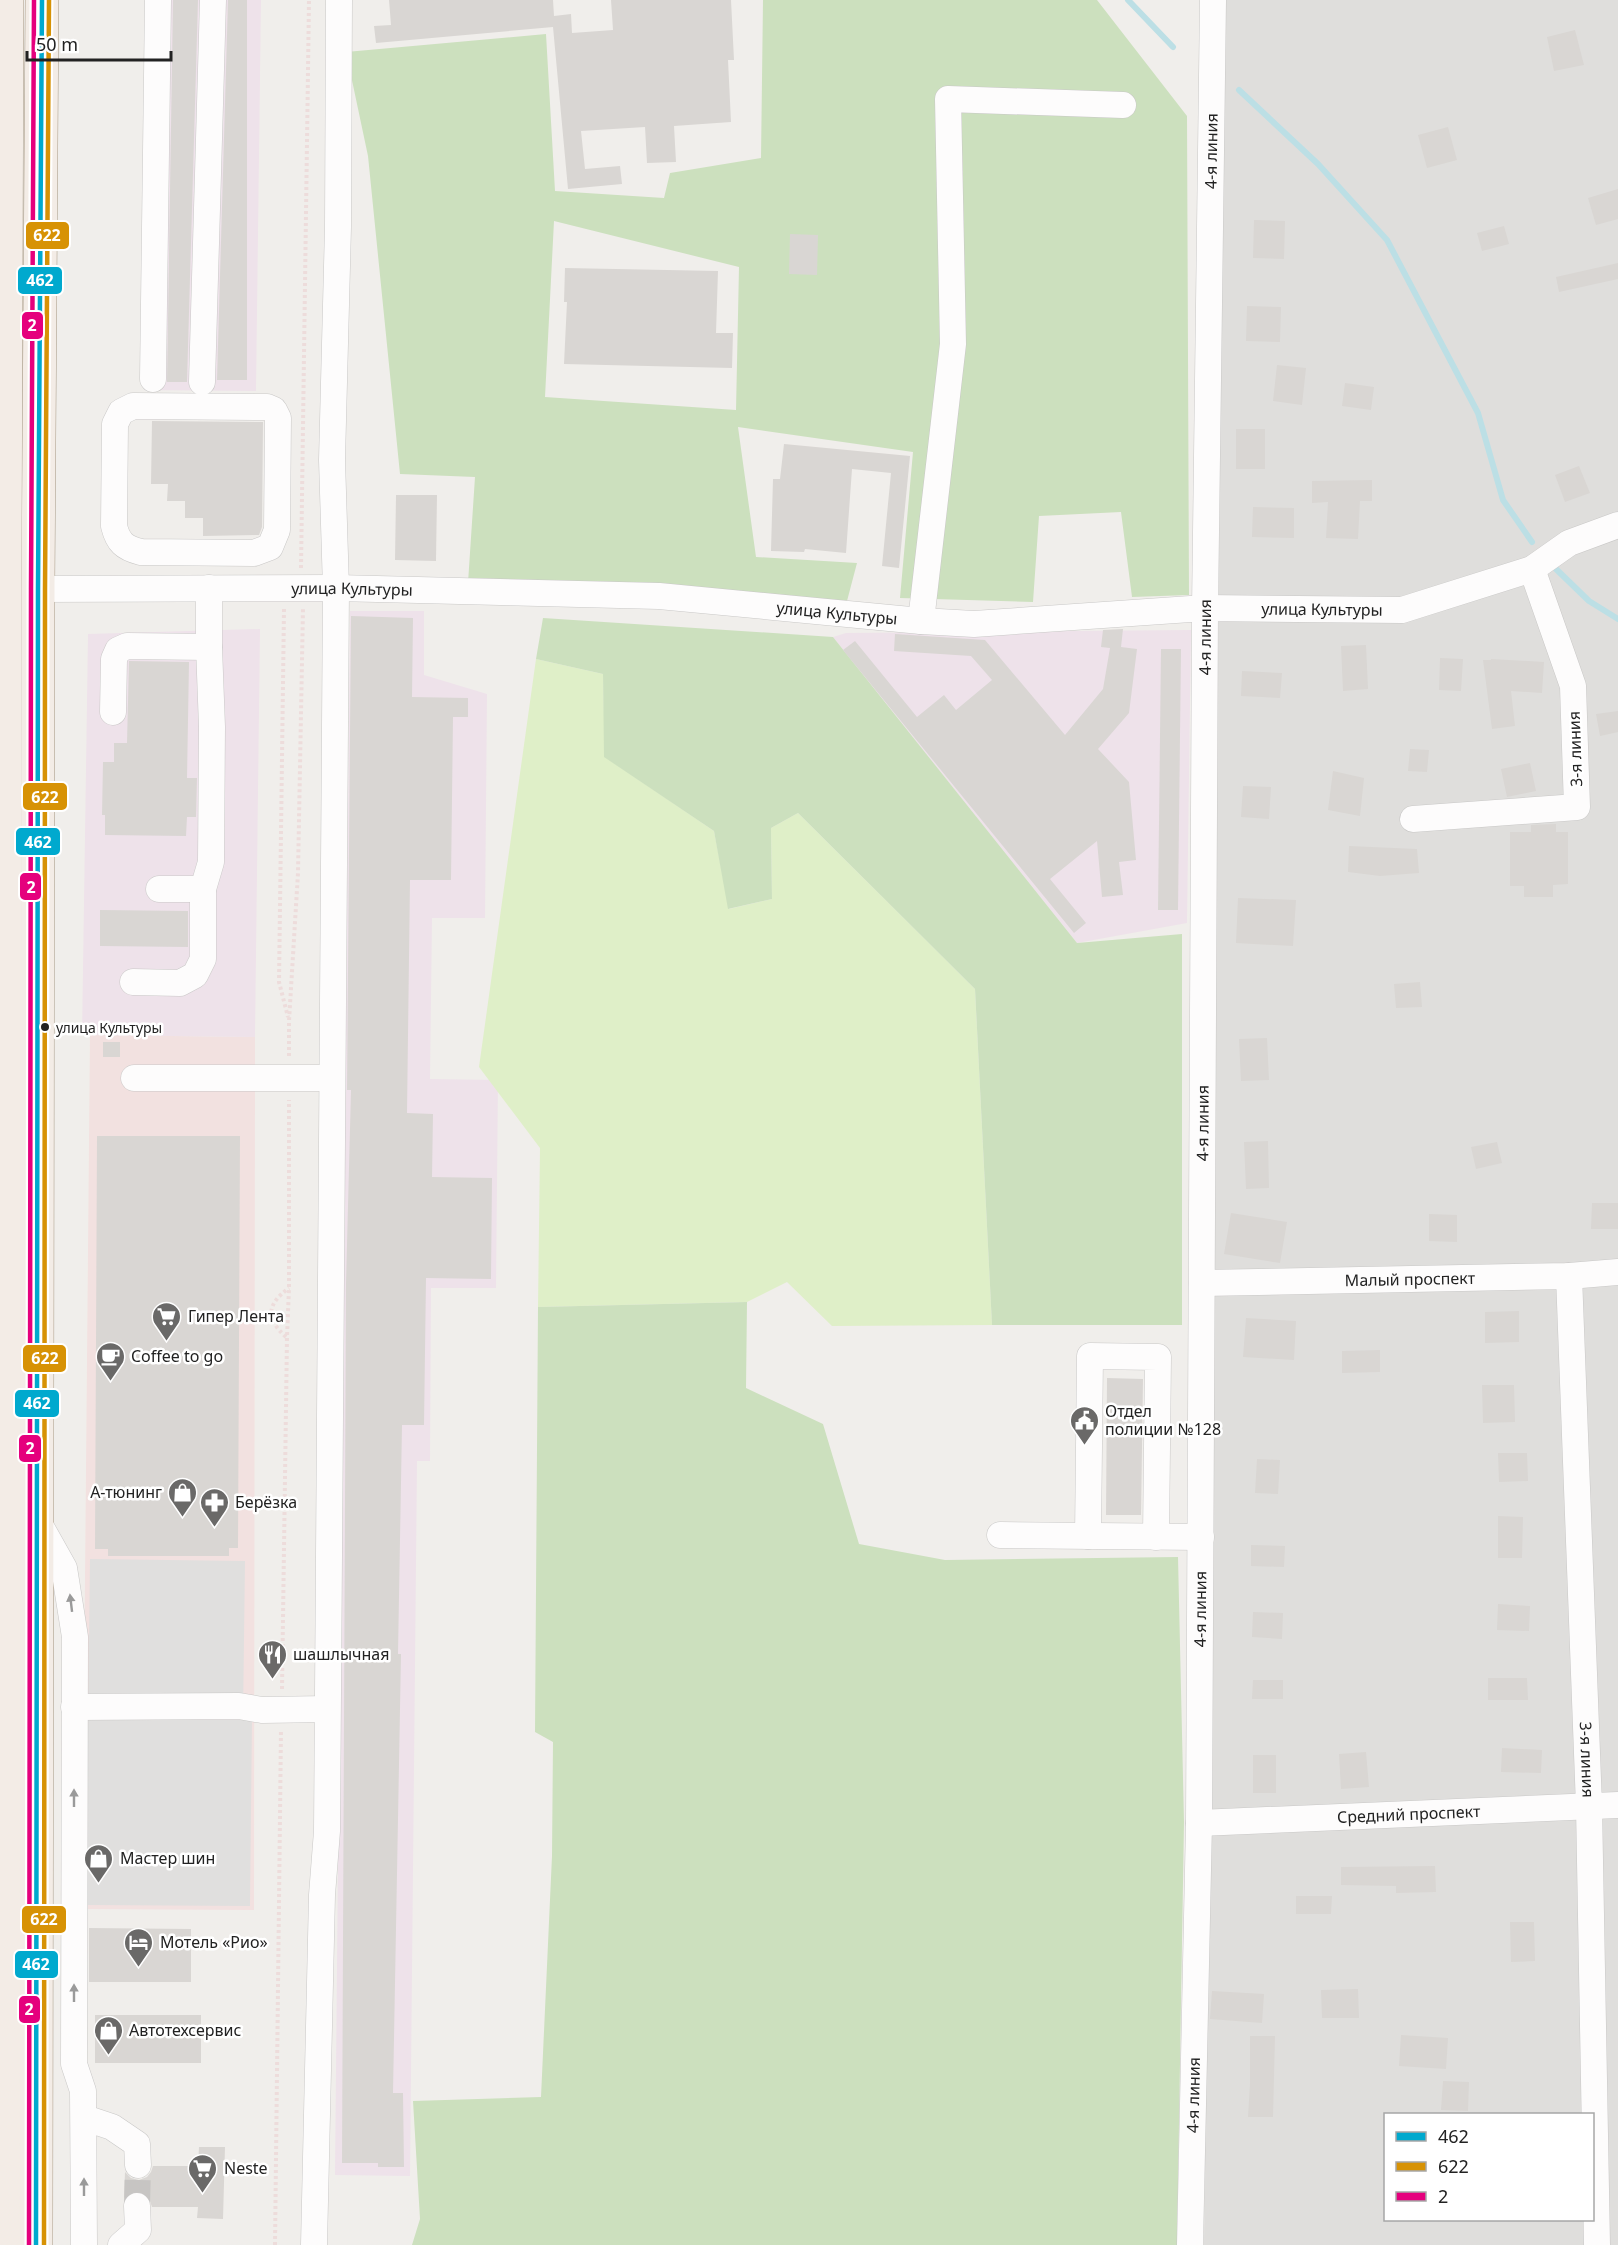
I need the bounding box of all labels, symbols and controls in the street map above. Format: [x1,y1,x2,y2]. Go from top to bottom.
scale bar [27,24,171,62]
text: 50 m [36,32,78,56]
street label: 4-я линия [1200,113,1223,189]
line badge: 622 [25,221,70,250]
text: 622 [33,224,61,246]
line badge: 462 [17,266,63,295]
text: 462 [26,269,54,291]
line badge: 2 [21,311,44,340]
text: 2 [27,314,37,336]
street label: улица Культуры [291,577,413,601]
street label: улица Культуры [776,596,899,630]
street label: улица Культуры [1261,598,1383,621]
street label: 4-я линия [1194,599,1216,675]
street label: 3-я линия [1563,711,1587,787]
line badge: 622 [22,782,68,811]
text: 622 [31,786,59,808]
line badge: 462 [15,827,61,856]
text: 462 [24,831,52,853]
line badge: 2 [19,872,42,901]
text: 2 [26,876,36,898]
place label: улица Культуры [56,1018,162,1037]
marker: улица Культуры [39,1021,51,1033]
street label: 4-я линия [1191,1085,1214,1161]
street label: Малый проспект [1345,1267,1476,1291]
supermarket icon: Гипер Лента [151,1300,183,1342]
place label: Гипер Лента [188,1305,284,1327]
cafe icon: Coffee to go [94,1340,126,1382]
line badge: 622 [22,1344,67,1373]
place label: Coffee to go [131,1345,223,1367]
text: 622 [31,1347,59,1369]
line badge: 462 [14,1389,60,1418]
text: 462 [23,1392,51,1414]
place label: Отдел полиции №128 [1105,1400,1221,1440]
public building icon: Отдел полиции №128 [1068,1404,1100,1446]
line badge: 2 [18,1434,42,1463]
text: 2 [25,1437,35,1459]
shop icon: А-тюнинг [167,1476,199,1518]
place label: А-тюнинг [90,1481,162,1503]
pharmacy icon: Берёзка [198,1486,230,1528]
place label: Берёзка [235,1491,297,1513]
street label: 4-я линия [1189,1571,1211,1647]
one-way arrow [66,1594,76,1613]
restaurant icon: шашлычная [256,1638,288,1680]
place label: шашлычная [293,1643,389,1665]
street label: 3-я линия [1575,1721,1600,1798]
one-way arrow [69,1789,79,1808]
street label: Средний проспект [1337,1800,1482,1828]
shop icon: Мастер шин [83,1842,115,1884]
place label: Мастер шин [120,1847,215,1869]
line badge: 622 [21,1905,67,1934]
text: 622 [30,1908,58,1930]
hotel icon: Мотель «Рио» [123,1926,155,1968]
place label: Мотель «Рио» [160,1931,268,1953]
line badge: 462 [14,1950,59,1979]
text: 462 [22,1953,50,1975]
one-way arrow [69,1984,79,2003]
line badge: 2 [18,1995,41,2024]
text: 2 [24,1998,34,2020]
shop icon: Автотехсервис [92,2014,124,2056]
place label: Автотехсервис [129,2019,242,2041]
street label: 4-я линия [1181,2057,1205,2133]
legend [1384,2113,1594,2221]
text: 462 [1438,2124,1469,2148]
supermarket icon: Neste [187,2152,219,2194]
text: 622 [1438,2154,1469,2178]
place label: Neste [224,2157,268,2179]
one-way arrow [79,2177,89,2196]
text: 2 [1438,2184,1448,2208]

